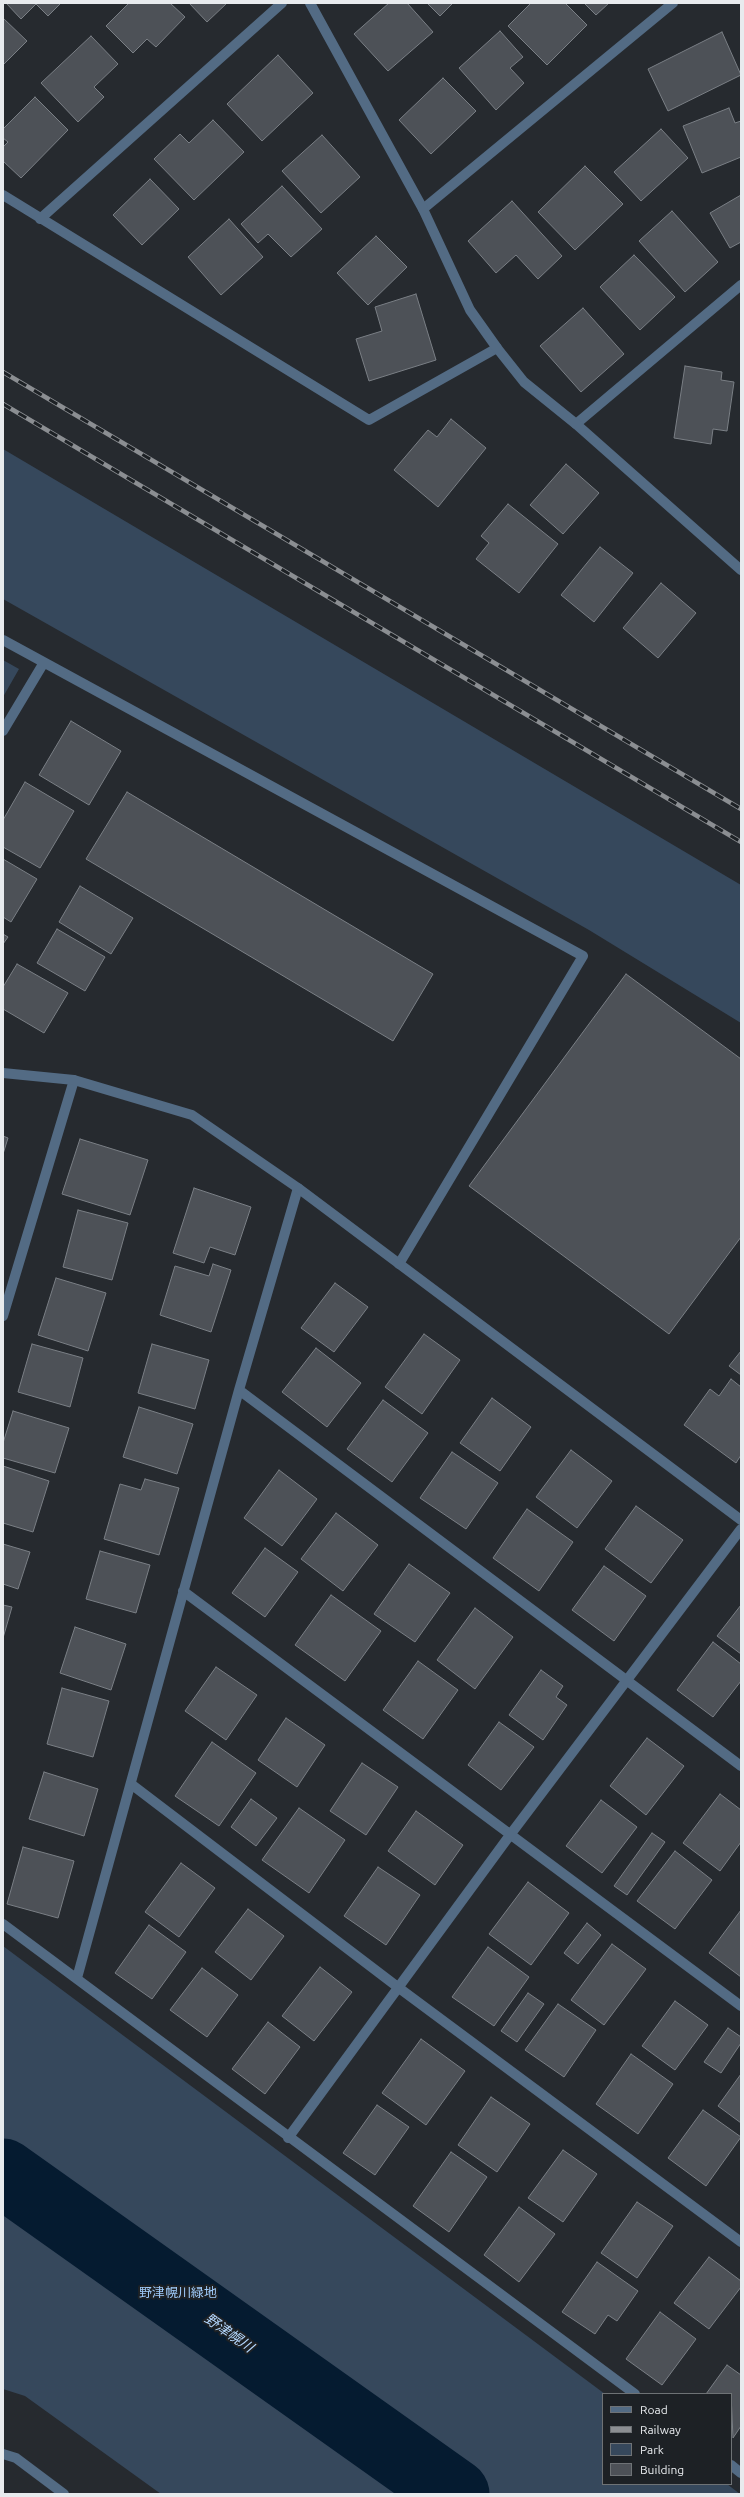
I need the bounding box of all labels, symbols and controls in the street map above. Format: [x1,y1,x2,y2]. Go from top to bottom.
park label: 野津幌川緑地 [139,2285,217,2301]
water label: 野津幌川 [201,2310,257,2356]
legend [602,2393,732,2485]
text: Road [640,2403,668,2416]
text: Railway [640,2423,681,2436]
text: Park [640,2443,664,2456]
text: Building [640,2463,684,2476]

